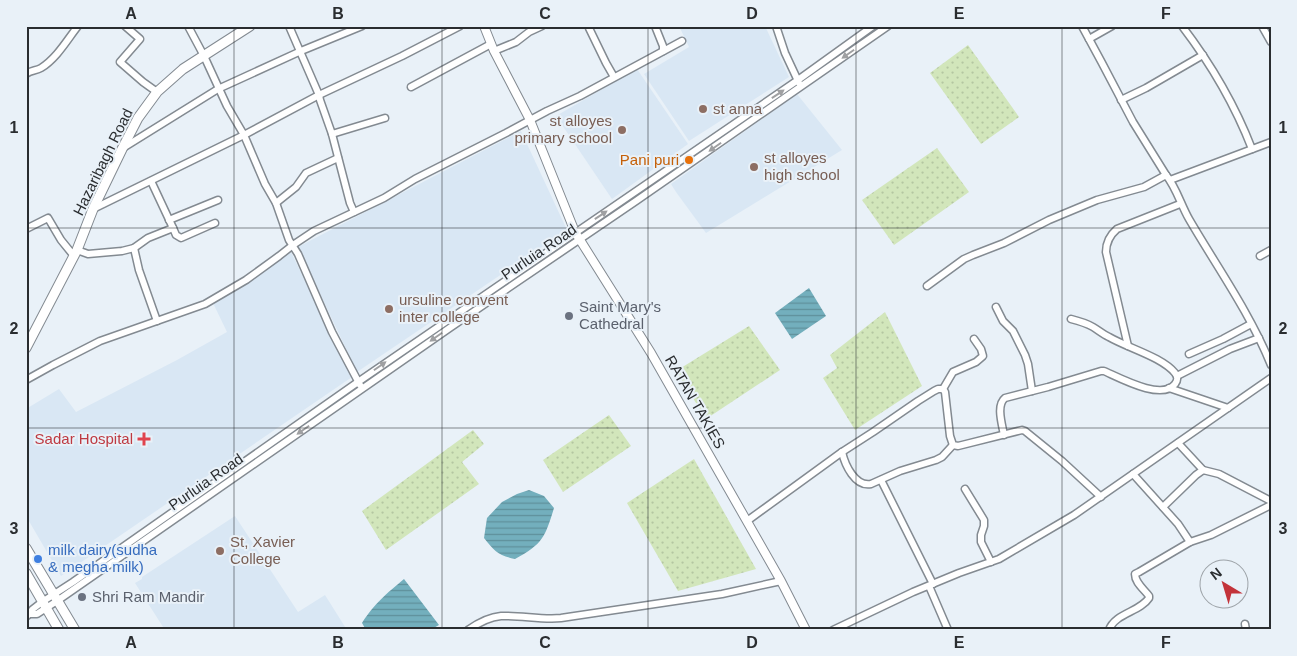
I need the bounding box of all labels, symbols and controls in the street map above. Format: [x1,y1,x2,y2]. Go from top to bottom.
text: A [125,5,137,22]
text: B [332,5,344,22]
text: C [539,5,551,22]
text: D [746,5,758,22]
text: E [954,5,965,22]
text: F [1161,5,1171,22]
one-way arrow [841,49,855,59]
one-way arrow [771,89,785,99]
place label: st anna [713,100,763,117]
marker: st anna [697,103,709,115]
street label: Hazaribagh Road [69,106,136,218]
place label: st alloyes primary school [514,112,612,146]
text: 1 [10,119,19,136]
text: 1 [1279,119,1288,136]
marker: st alloyes primary school [616,124,628,136]
one-way arrow [708,142,721,152]
place label: st alloyes high school [764,149,840,183]
place label: Pani puri [620,151,679,168]
marker: Pani puri [683,154,695,166]
marker: st alloyes high school [748,161,760,173]
one-way arrow [594,210,607,220]
street label: Purluia Road [498,220,579,283]
place label: ursuline convent inter college [399,291,509,325]
place label: Saint Mary's Cathedral [579,298,661,332]
marker: ursuline convent inter college [383,303,395,315]
marker: Saint Mary's Cathedral [563,310,575,322]
text: 2 [10,320,19,337]
text: 2 [1279,320,1288,337]
one-way arrow [429,332,443,342]
street label: RATAN TAKIES [662,352,729,451]
one-way arrow [373,361,387,371]
one-way arrow [296,425,309,435]
place label: Sadar Hospital [35,430,133,447]
marker: Sadar Hospital [137,432,151,446]
street label: Purluia Road [165,450,246,513]
text: 3 [10,520,19,537]
text: 3 [1279,520,1288,537]
place label: St, Xavier College [230,533,295,567]
place label: milk dairy(sudha & megha milk) [48,541,158,575]
marker: St, Xavier College [214,545,226,557]
marker: milk dairy(sudha & megha milk) [32,553,44,565]
north arrow [1200,558,1250,608]
text: N [1207,564,1225,583]
place label: Shri Ram Mandir [92,588,205,605]
marker: Shri Ram Mandir [76,591,88,603]
text: A [125,634,137,651]
text: B [332,634,344,651]
text: C [539,634,551,651]
text: D [746,634,758,651]
text: E [954,634,965,651]
text: F [1161,634,1171,651]

